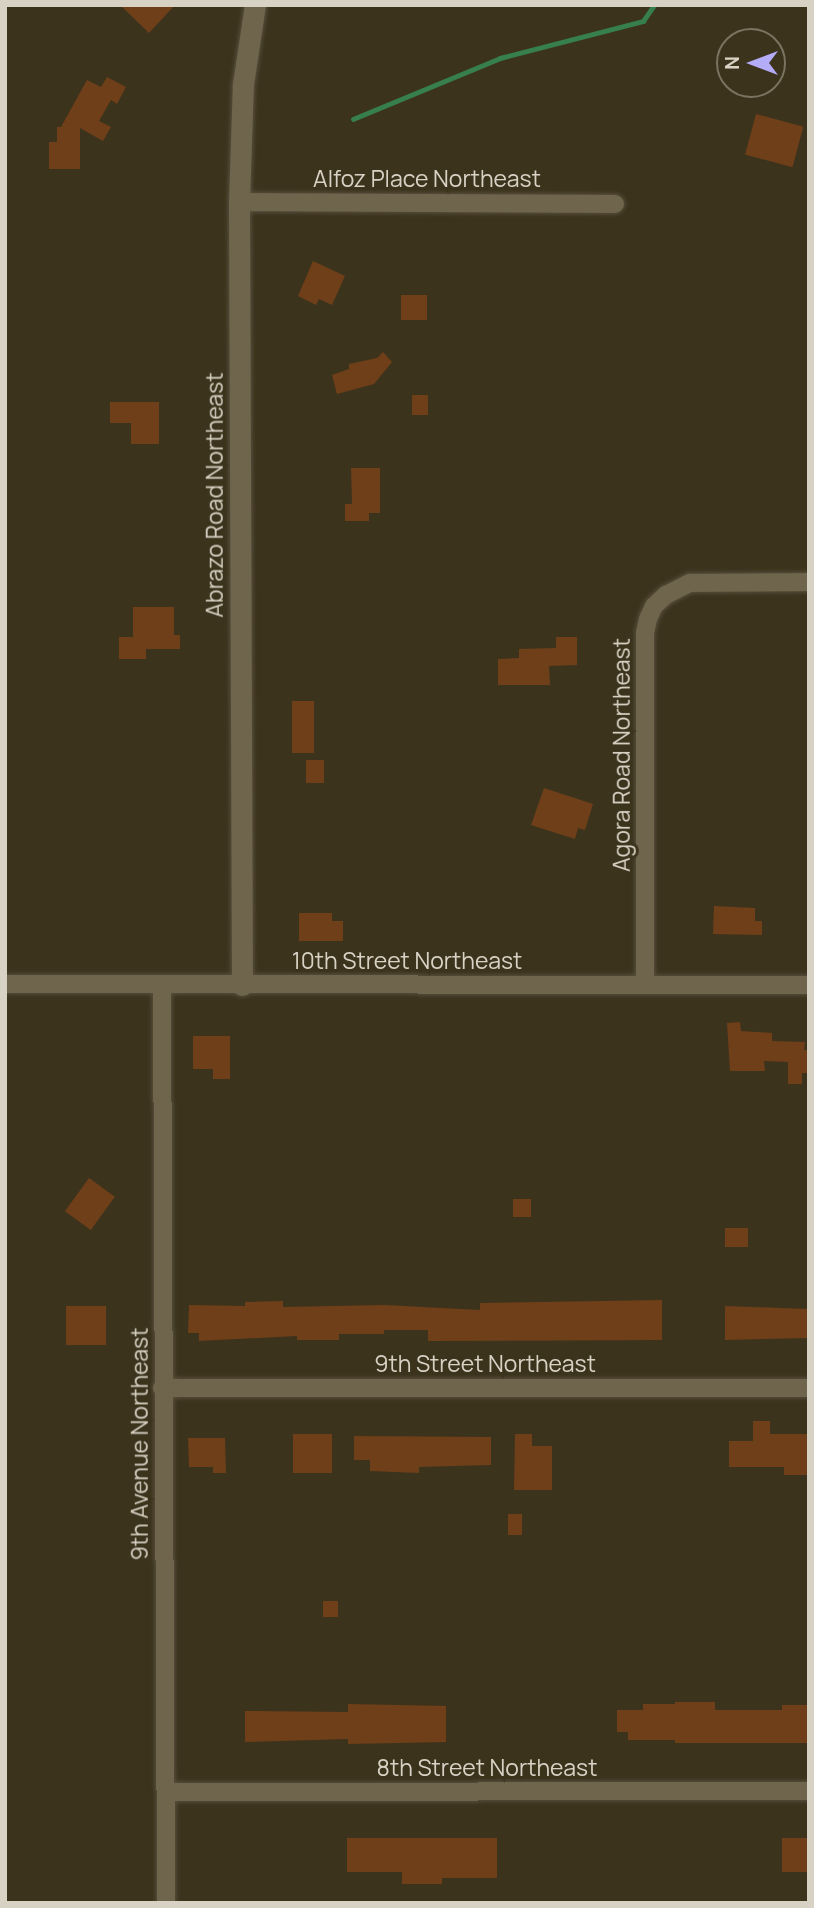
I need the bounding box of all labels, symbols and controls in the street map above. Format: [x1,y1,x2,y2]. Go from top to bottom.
north arrow [716,28,786,98]
text: N [719,56,745,70]
street label: Alfoz Place Northeast [313,164,541,192]
street label: Abrazo Road Northeast [200,372,228,618]
street label: Agora Road Northeast [607,638,635,872]
street label: 10th Street Northeast [292,946,522,974]
street label: 9th Avenue Northeast [125,1328,153,1560]
street label: 9th Street Northeast [374,1349,596,1377]
street label: 8th Street Northeast [377,1753,597,1781]

